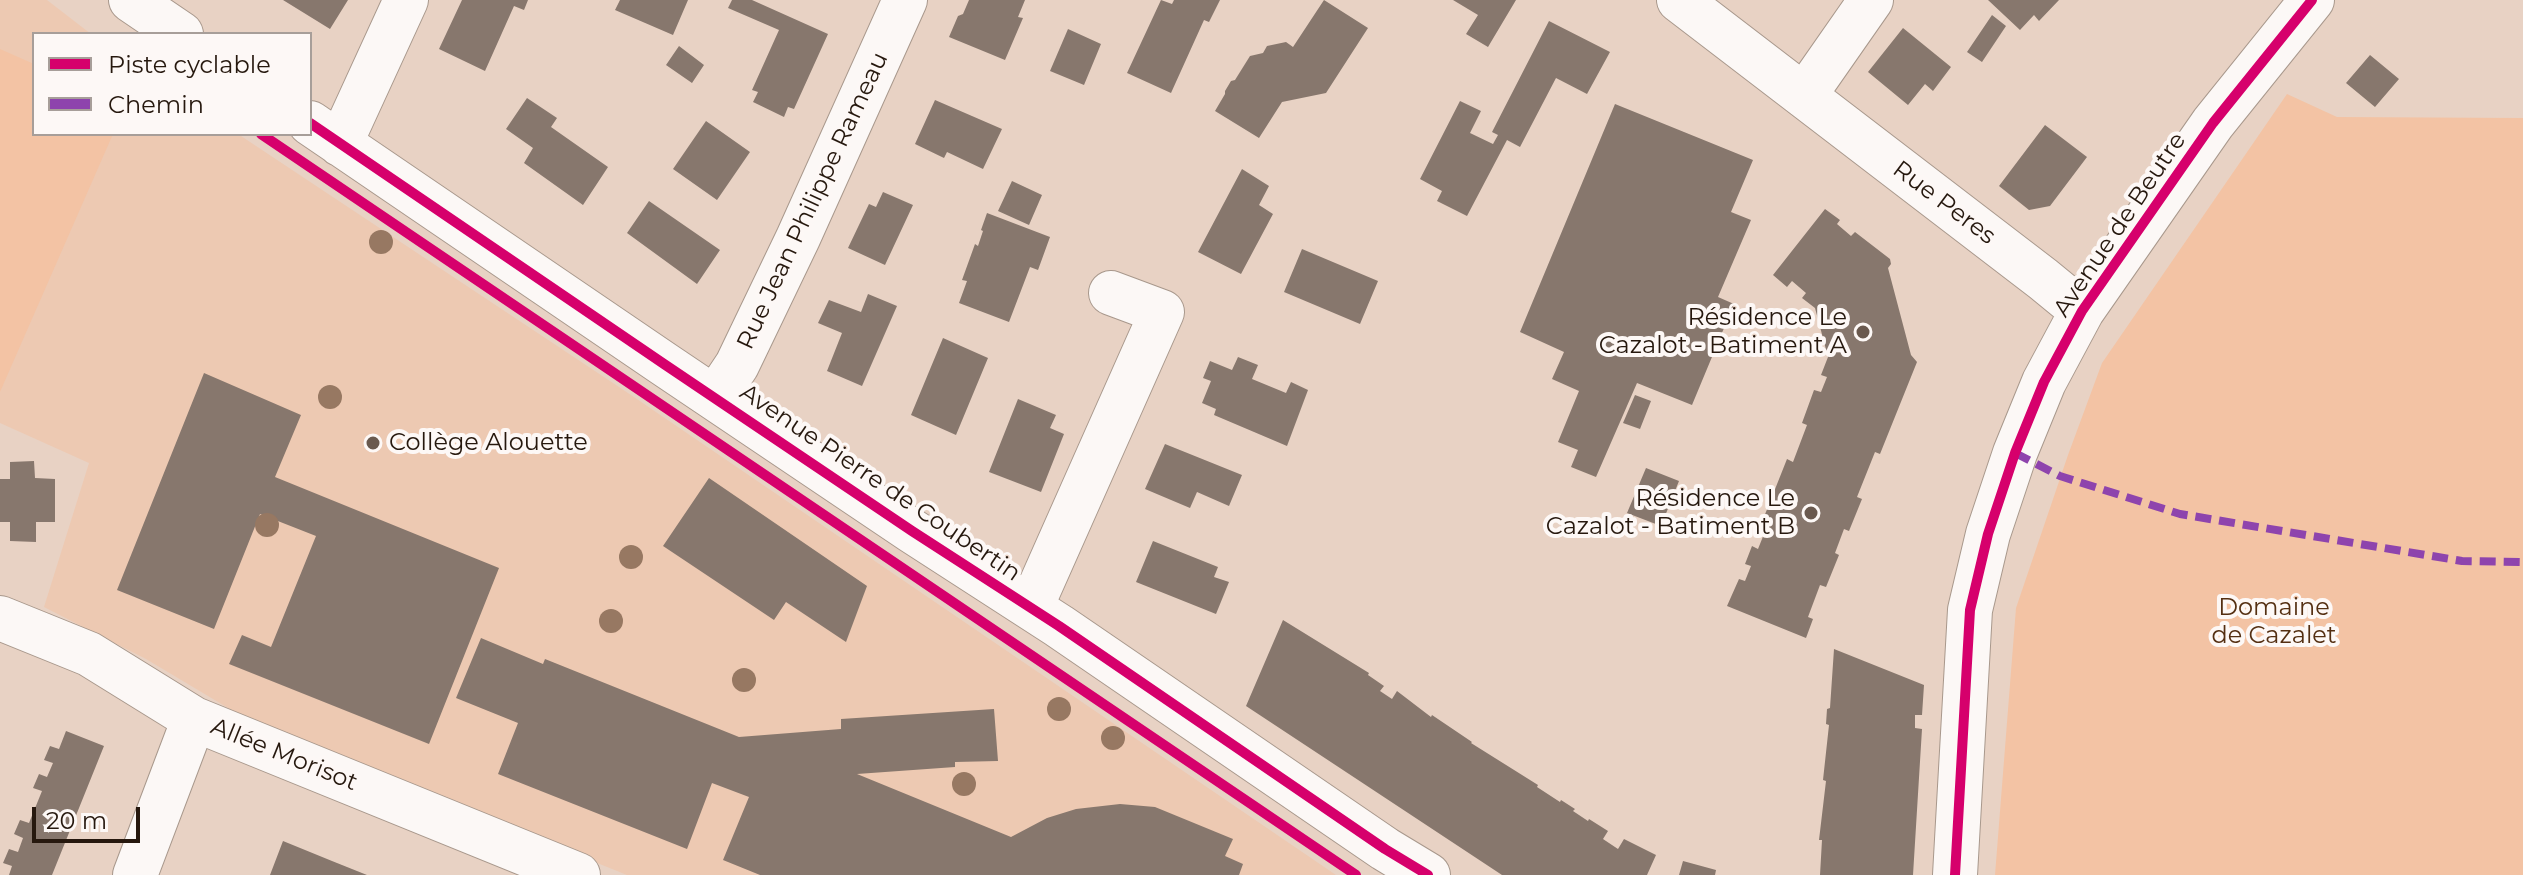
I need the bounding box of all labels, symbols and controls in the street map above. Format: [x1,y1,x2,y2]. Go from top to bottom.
legend [32,32,312,136]
street label: Rue Jean Philippe Rameau [731,48,895,354]
text: Piste cyclable [108,50,271,79]
text: Chemin [108,90,204,119]
street label: Avenue de Beutre [2048,127,2192,323]
street label: Rue Peres [1887,155,2001,251]
place label: Résidence Le Cazalot - Batiment A [1599,304,1847,360]
marker: Résidence Le Cazalot - Batiment A [1854,323,1872,341]
street label: Avenue Pierre de Coubertin [734,378,1026,588]
place label: Collège Alouette [389,429,588,457]
marker: Collège Alouette [364,434,382,452]
place label: Résidence Le Cazalot - Batiment B [1546,485,1795,541]
marker: Résidence Le Cazalot - Batiment B [1802,504,1820,522]
park label: Domaine de Cazalet [2211,594,2337,650]
street label: Allée Morisot [206,712,362,798]
scale bar [36,791,144,841]
text: 20 m [46,806,107,835]

